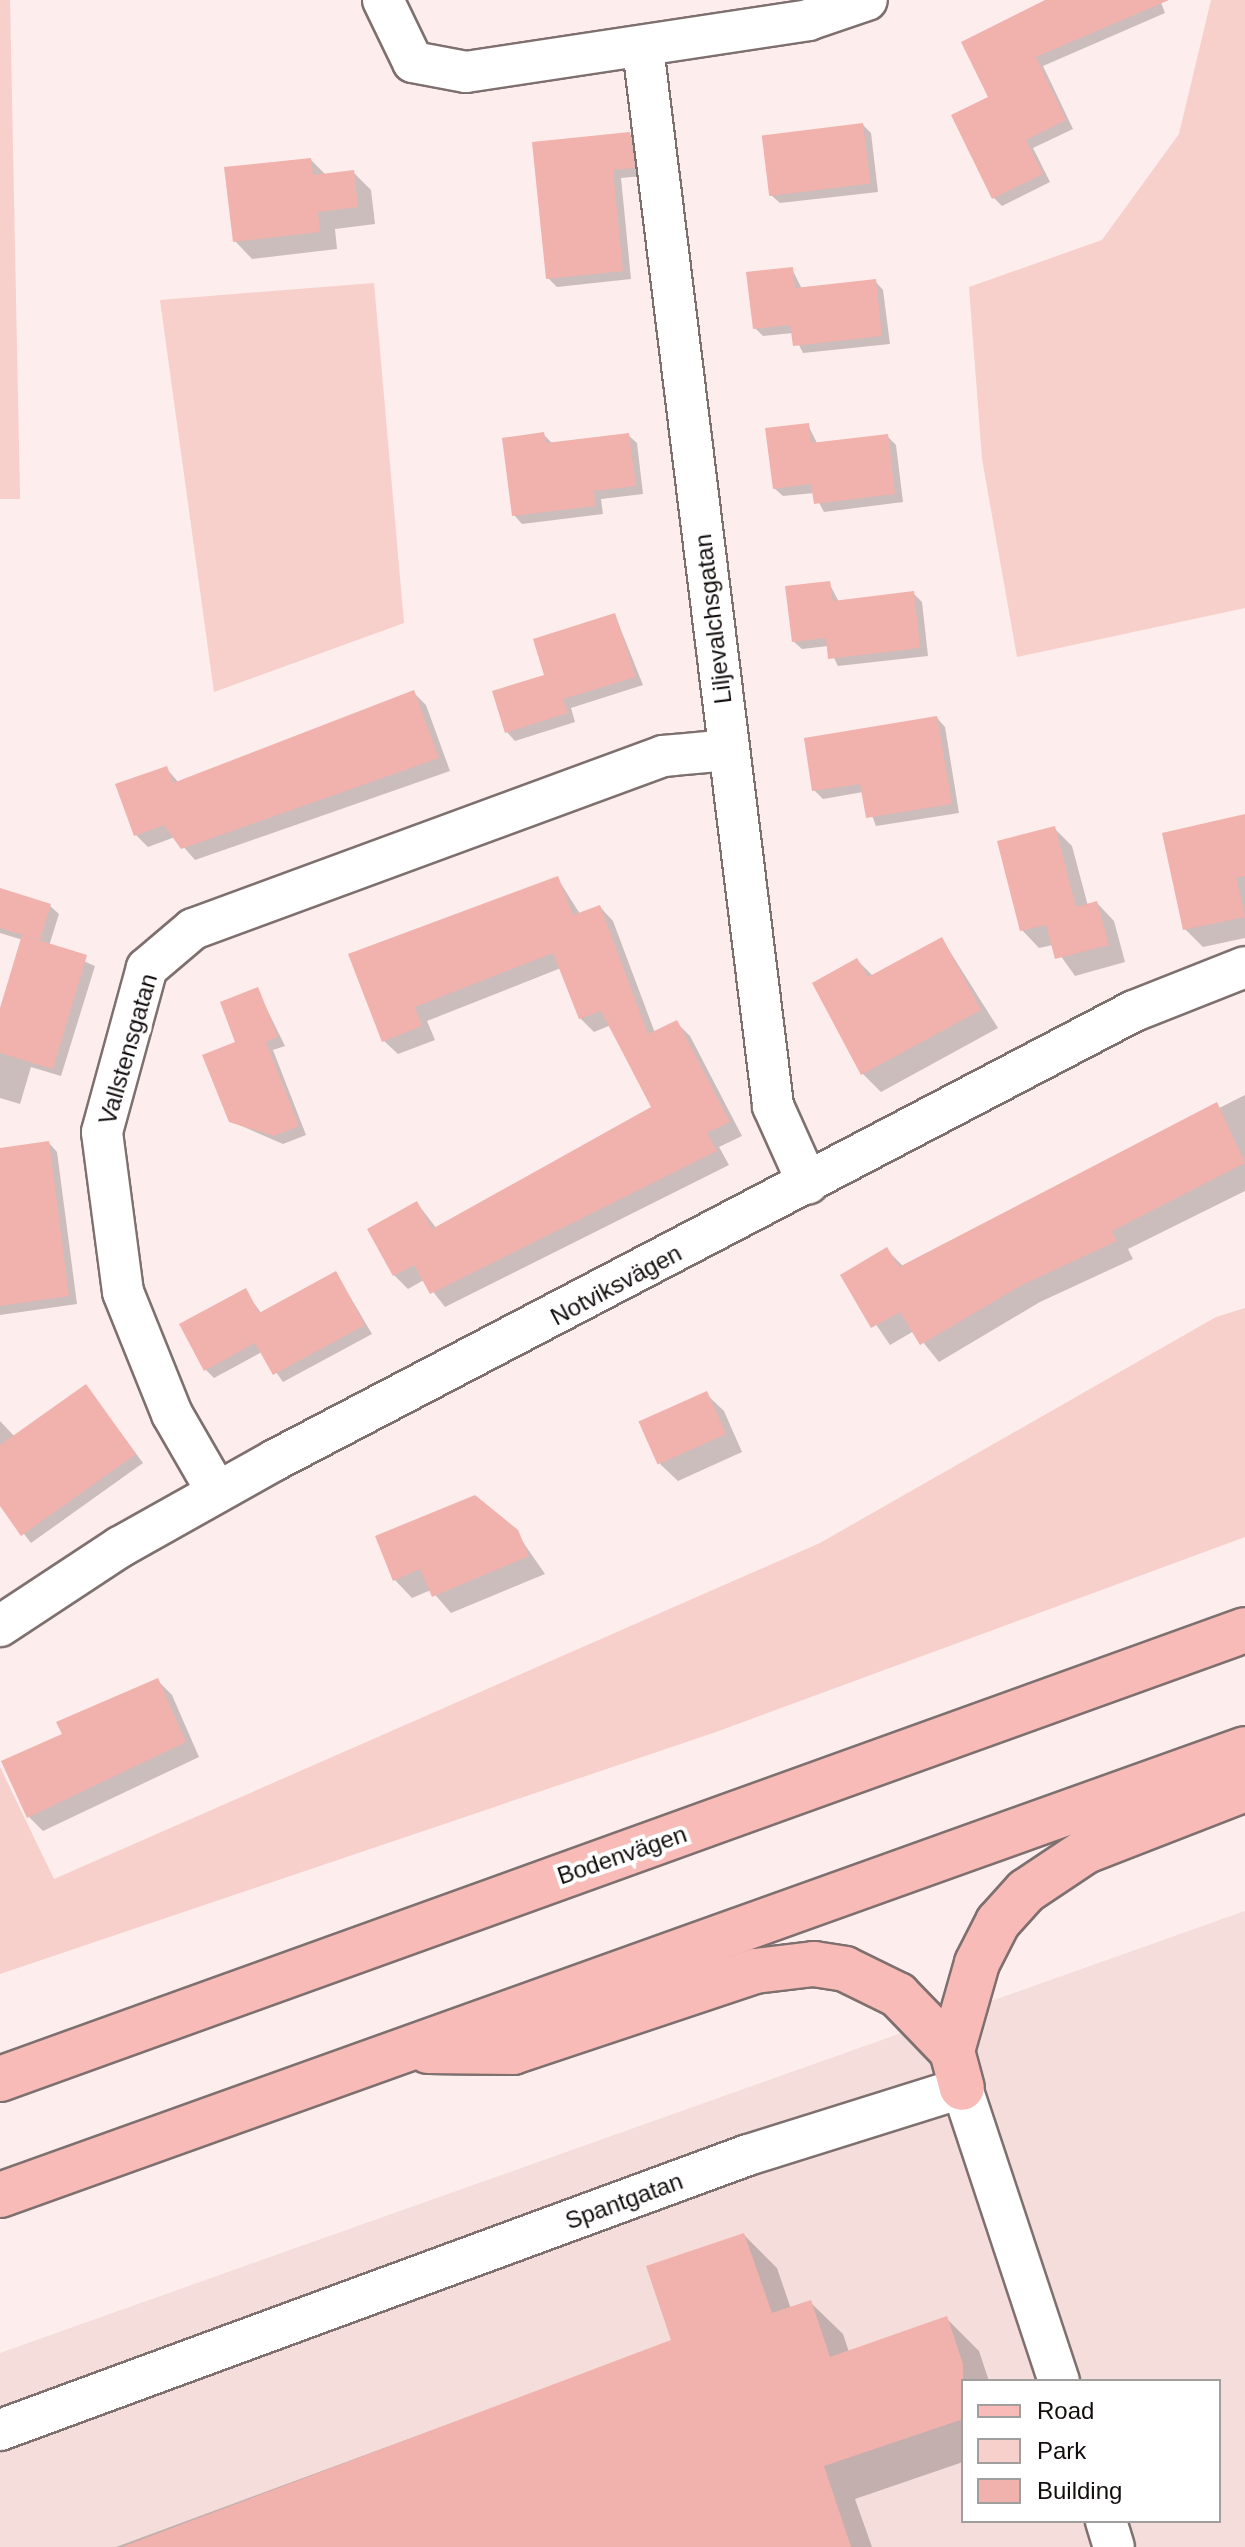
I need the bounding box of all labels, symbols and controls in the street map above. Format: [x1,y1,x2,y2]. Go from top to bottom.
street label: Liljevalchsgatan [688,532,738,706]
street label: Vallstensgatan [93,970,163,1128]
street label: Notviksvägen [546,1238,686,1332]
street label: Bodenvägen [554,1819,690,1891]
street label: Spantgatan [561,2166,687,2236]
legend [961,2379,1221,2523]
text: Road [1037,2397,1094,2424]
text: Park [1037,2437,1086,2464]
text: Building [1037,2477,1122,2504]

